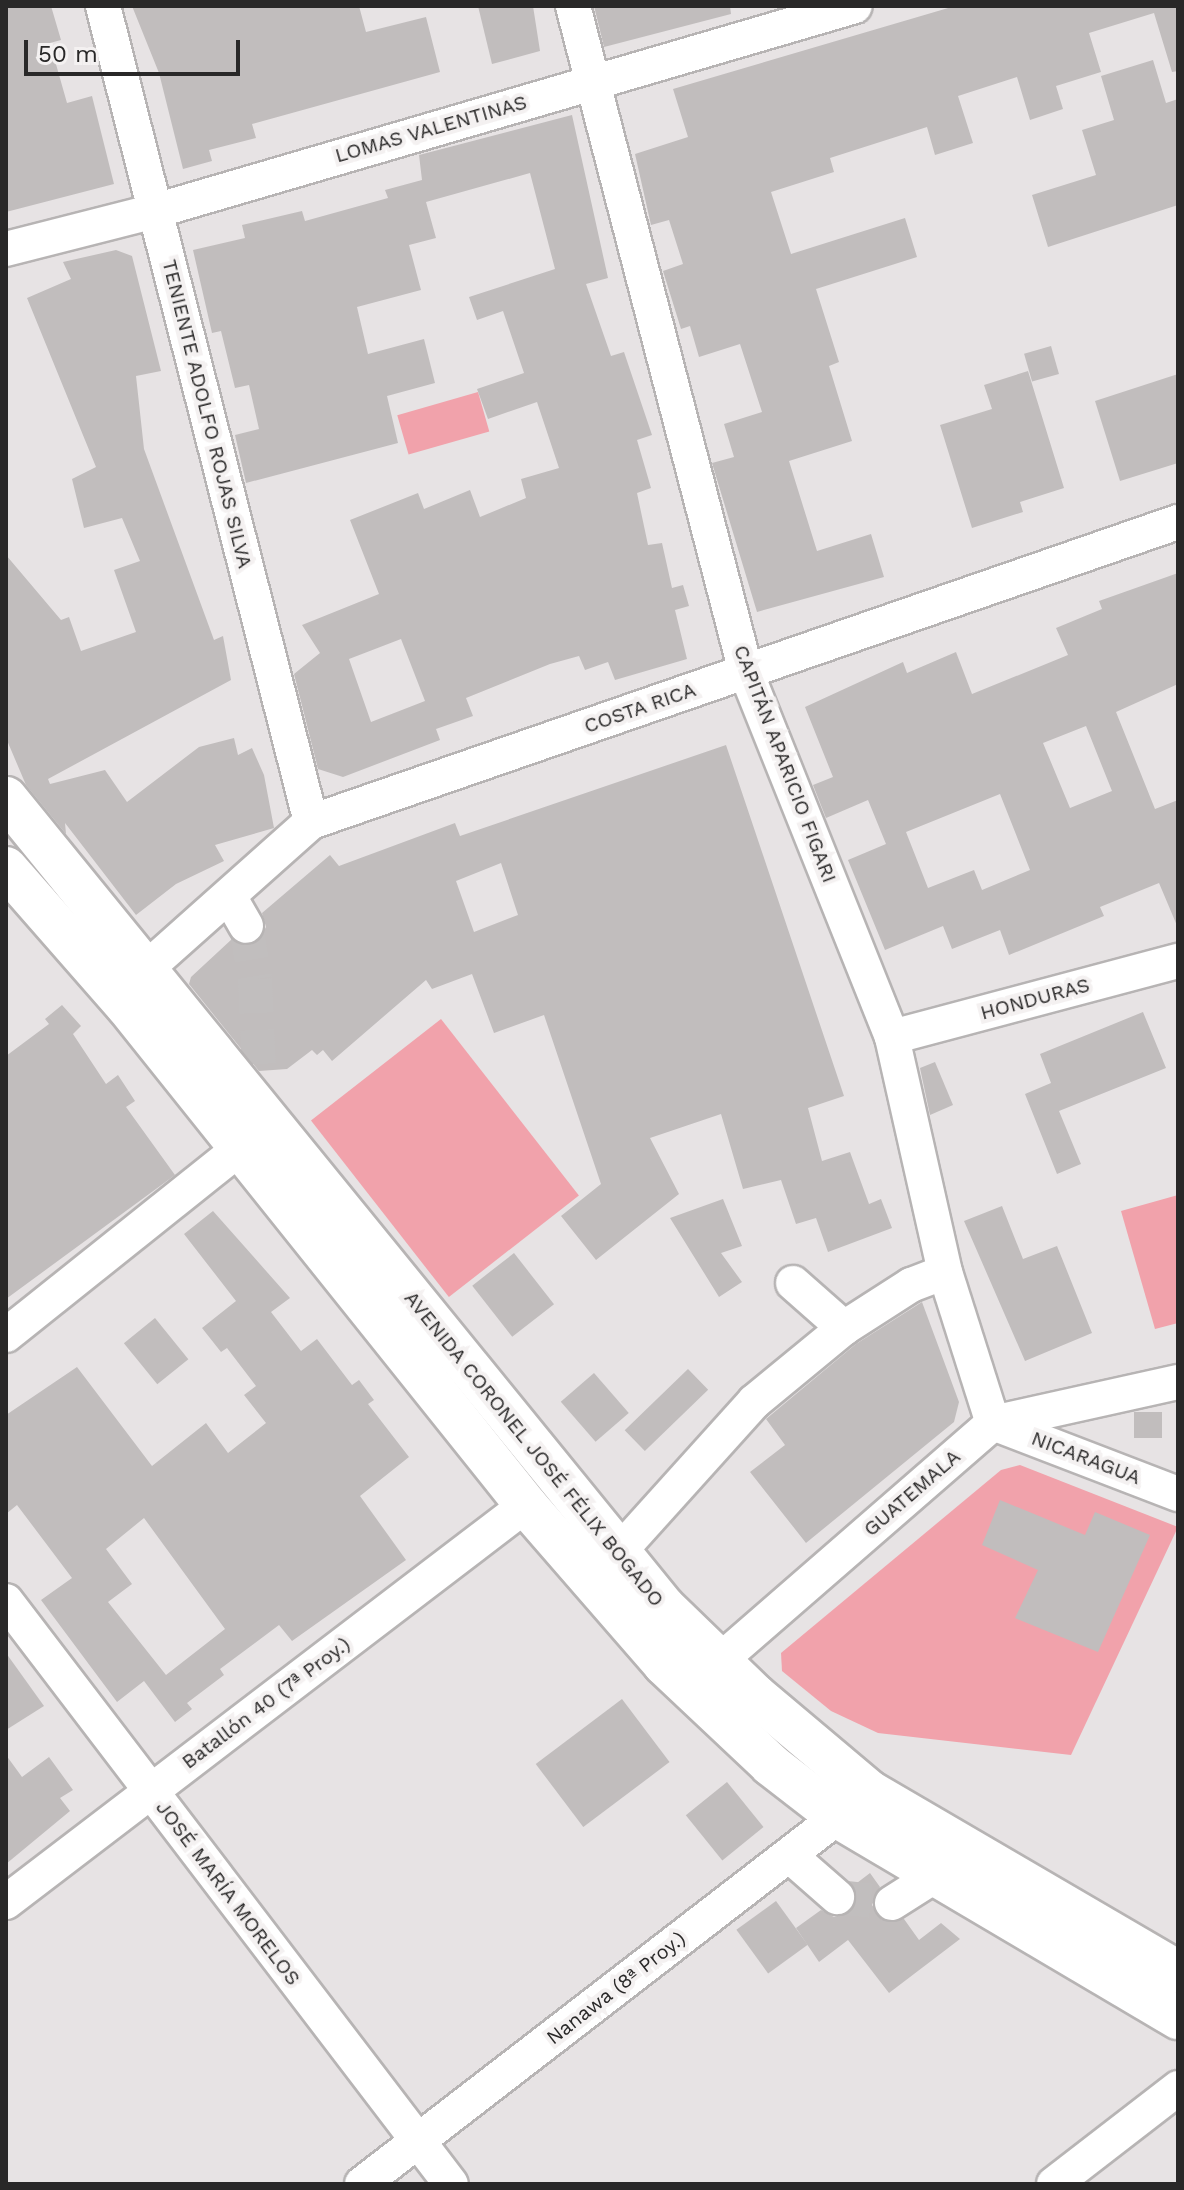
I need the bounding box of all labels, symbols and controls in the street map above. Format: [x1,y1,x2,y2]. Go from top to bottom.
scale bar [28,24,244,74]
text: 50 m [38,40,98,68]
street label: LOMAS VALENTINAS [332,90,530,168]
street label: TENIENTE ADOLFO ROJAS SILVA [157,257,257,571]
street label: CAPITÁN APARICIO FIGARI [728,641,842,887]
street label: COSTA RICA [581,678,699,738]
street label: HONDURAS [978,973,1092,1025]
street label: AVENIDA CORONEL JOSÉ FÉLIX BOGADO [399,1286,669,1612]
street label: NICARAGUA [1028,1426,1144,1490]
street label: GUATEMALA [859,1445,965,1541]
street label: Batallón 40 (7ª Proy.) [177,1632,355,1774]
street label: JOSÉ MARÍA MORELOS [151,1796,305,1990]
street label: Nanawa (8ª Proy.) [542,1926,690,2050]

